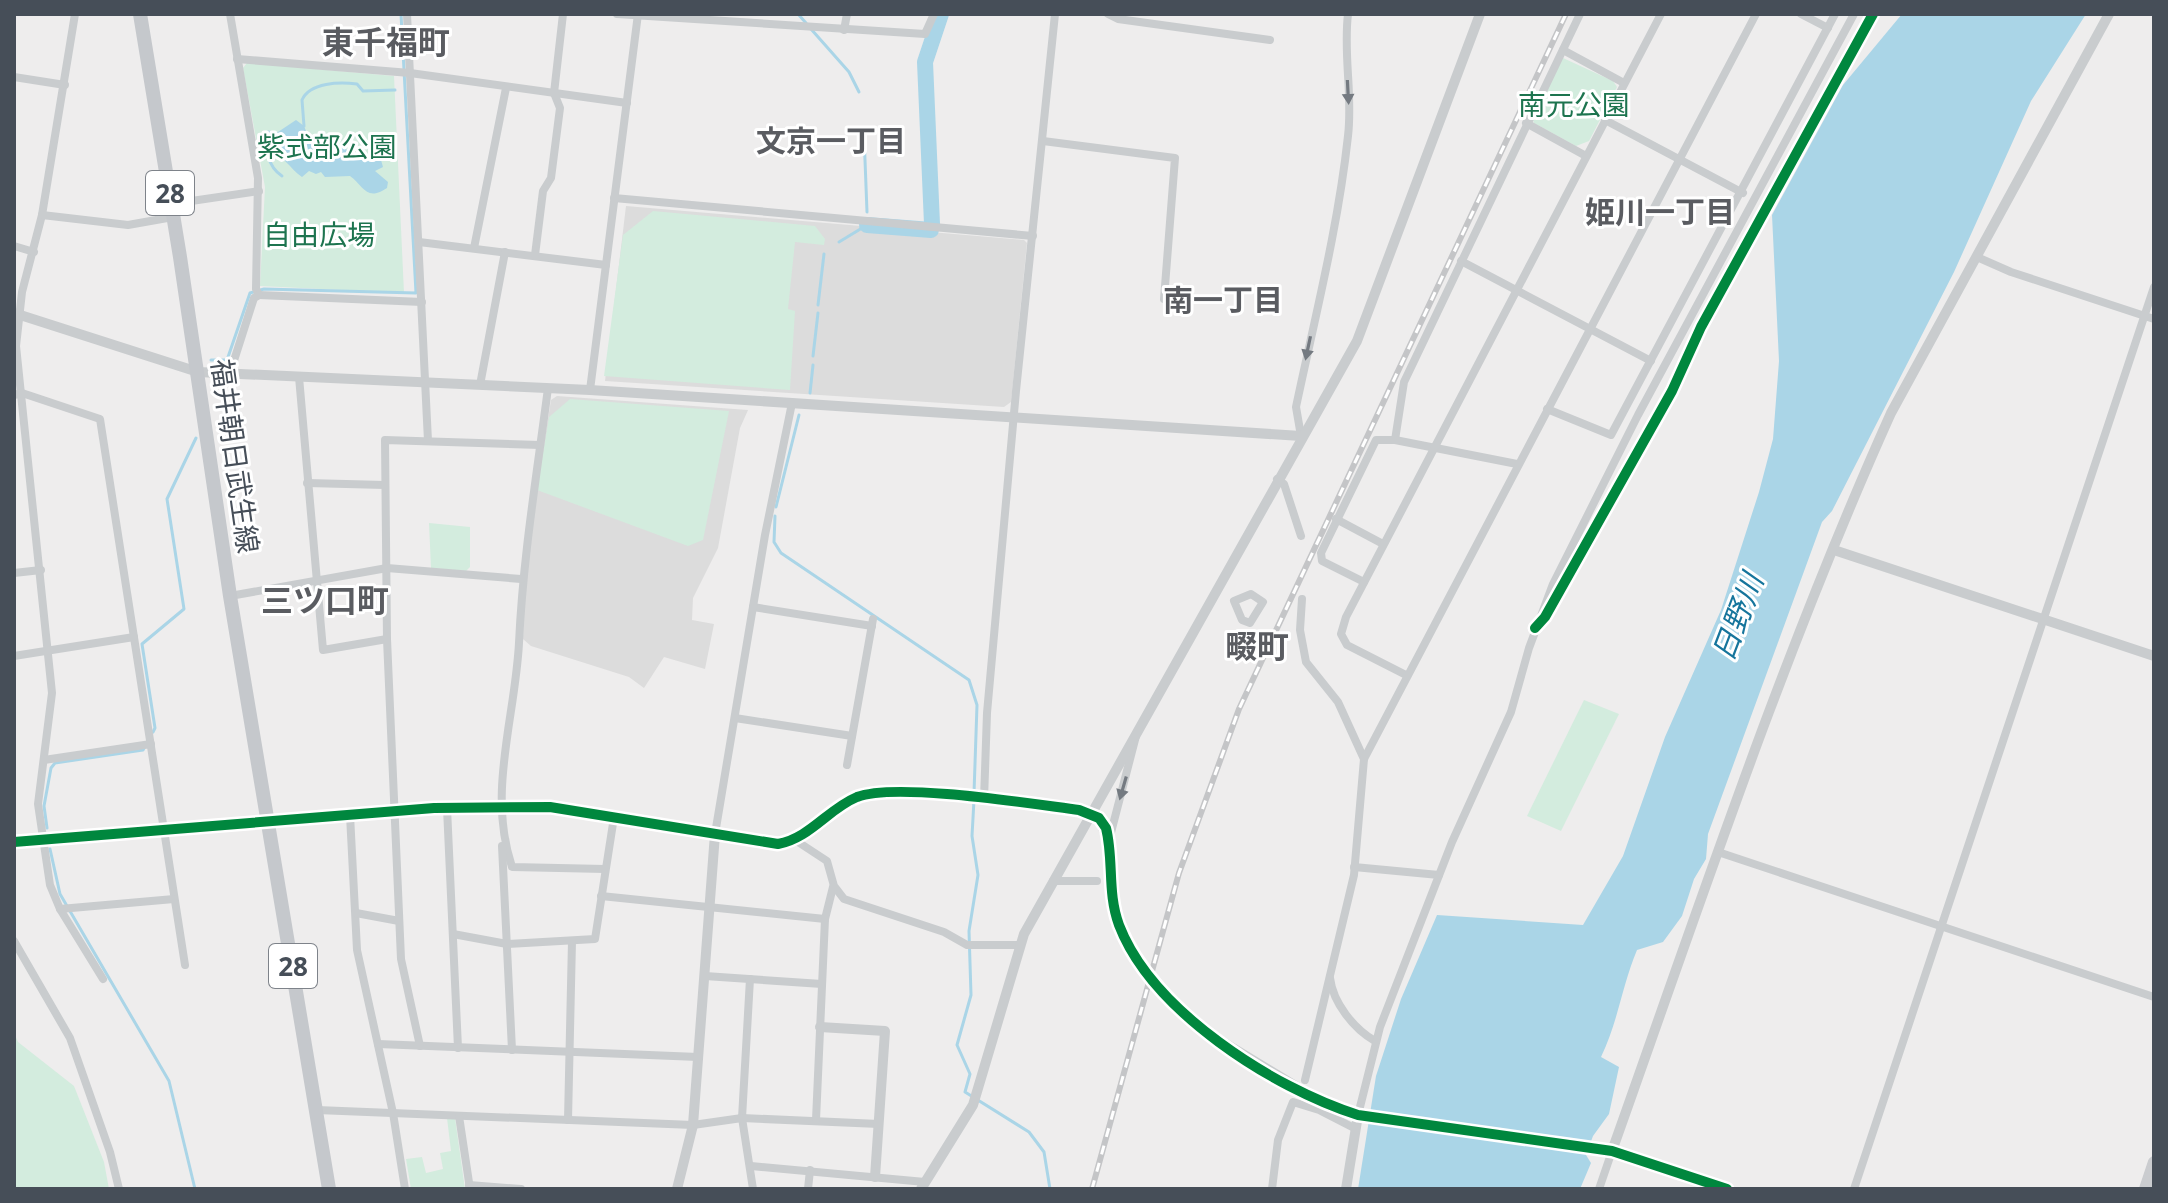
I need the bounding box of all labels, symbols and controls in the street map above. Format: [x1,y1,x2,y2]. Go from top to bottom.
district label: 東千福町 [322,20,450,63]
one-way arrow [1342,80,1355,105]
park label: 南元公園 [1518,85,1630,123]
district label: 文京一丁目 [756,120,906,161]
park label: 紫式部公園 [257,127,397,165]
road number: 28 [146,171,194,215]
district label: 姫川一丁目 [1585,191,1735,232]
park label: 自由広場 [263,215,375,253]
district label: 南一丁目 [1163,279,1283,320]
one-way arrow [1302,335,1314,360]
street label: 福井朝日武生線 [204,356,268,556]
water label: 日野川 [1702,565,1773,666]
district label: 三ツ口町 [261,578,389,621]
district label: 畷町 [1225,624,1289,667]
one-way arrow [1116,775,1128,800]
road number: 28 [269,944,317,988]

